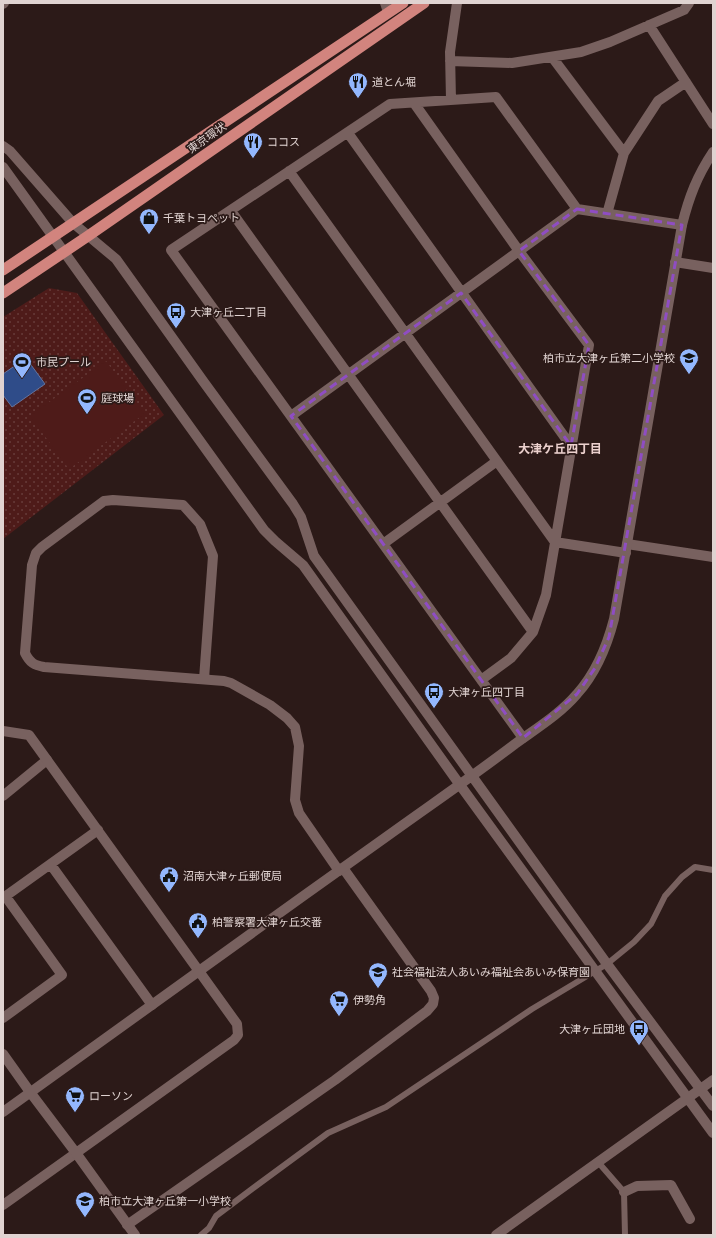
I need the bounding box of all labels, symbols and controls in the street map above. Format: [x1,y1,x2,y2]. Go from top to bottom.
restaurant icon: 道とん堀 [347,71,369,99]
place label: 道とん堀 [372,76,416,89]
street label: 東京環状 [185,119,230,156]
restaurant icon: ココス [242,131,264,159]
place label: ココス [267,136,300,149]
shop icon: 千葉トヨペット [138,207,160,235]
place label: 千葉トヨペット [163,212,240,225]
bus stop icon: 大津ヶ丘二丁目 [165,301,187,329]
place label: 大津ヶ丘二丁目 [190,306,267,319]
school or university icon: 柏市立大津ヶ丘第二小学校 [678,347,700,375]
sports icon: 市民プール [11,351,33,379]
place label: 柏市立大津ヶ丘第二小学校 [543,352,675,365]
place label: 市民プール [36,356,91,369]
sports icon: 庭球場 [76,387,98,415]
place label: 庭球場 [101,392,134,405]
district label: 大津ケ丘四丁目 [518,442,602,456]
bus stop icon: 大津ヶ丘四丁目 [423,681,445,709]
place label: 大津ヶ丘四丁目 [448,686,525,699]
public building icon: 沼南大津ヶ丘郵便局 [158,865,180,893]
place label: 沼南大津ヶ丘郵便局 [183,870,282,883]
public building icon: 柏警察署大津ヶ丘交番 [187,911,209,939]
place label: 柏警察署大津ヶ丘交番 [212,916,322,929]
school or university icon: 社会福祉法人あいみ福祉会あいみ保育園 [367,961,389,989]
place label: 社会福祉法人あいみ福祉会あいみ保育園 [392,966,590,979]
supermarket icon: 伊勢角 [328,989,350,1017]
place label: 伊勢角 [353,994,386,1007]
bus stop icon: 大津ヶ丘団地 [628,1018,650,1046]
place label: 大津ヶ丘団地 [559,1023,625,1036]
supermarket icon: ローソン [64,1085,86,1113]
place label: ローソン [89,1090,133,1103]
school or university icon: 柏市立大津ヶ丘第一小学校 [74,1190,96,1218]
place label: 柏市立大津ヶ丘第一小学校 [99,1195,231,1208]

